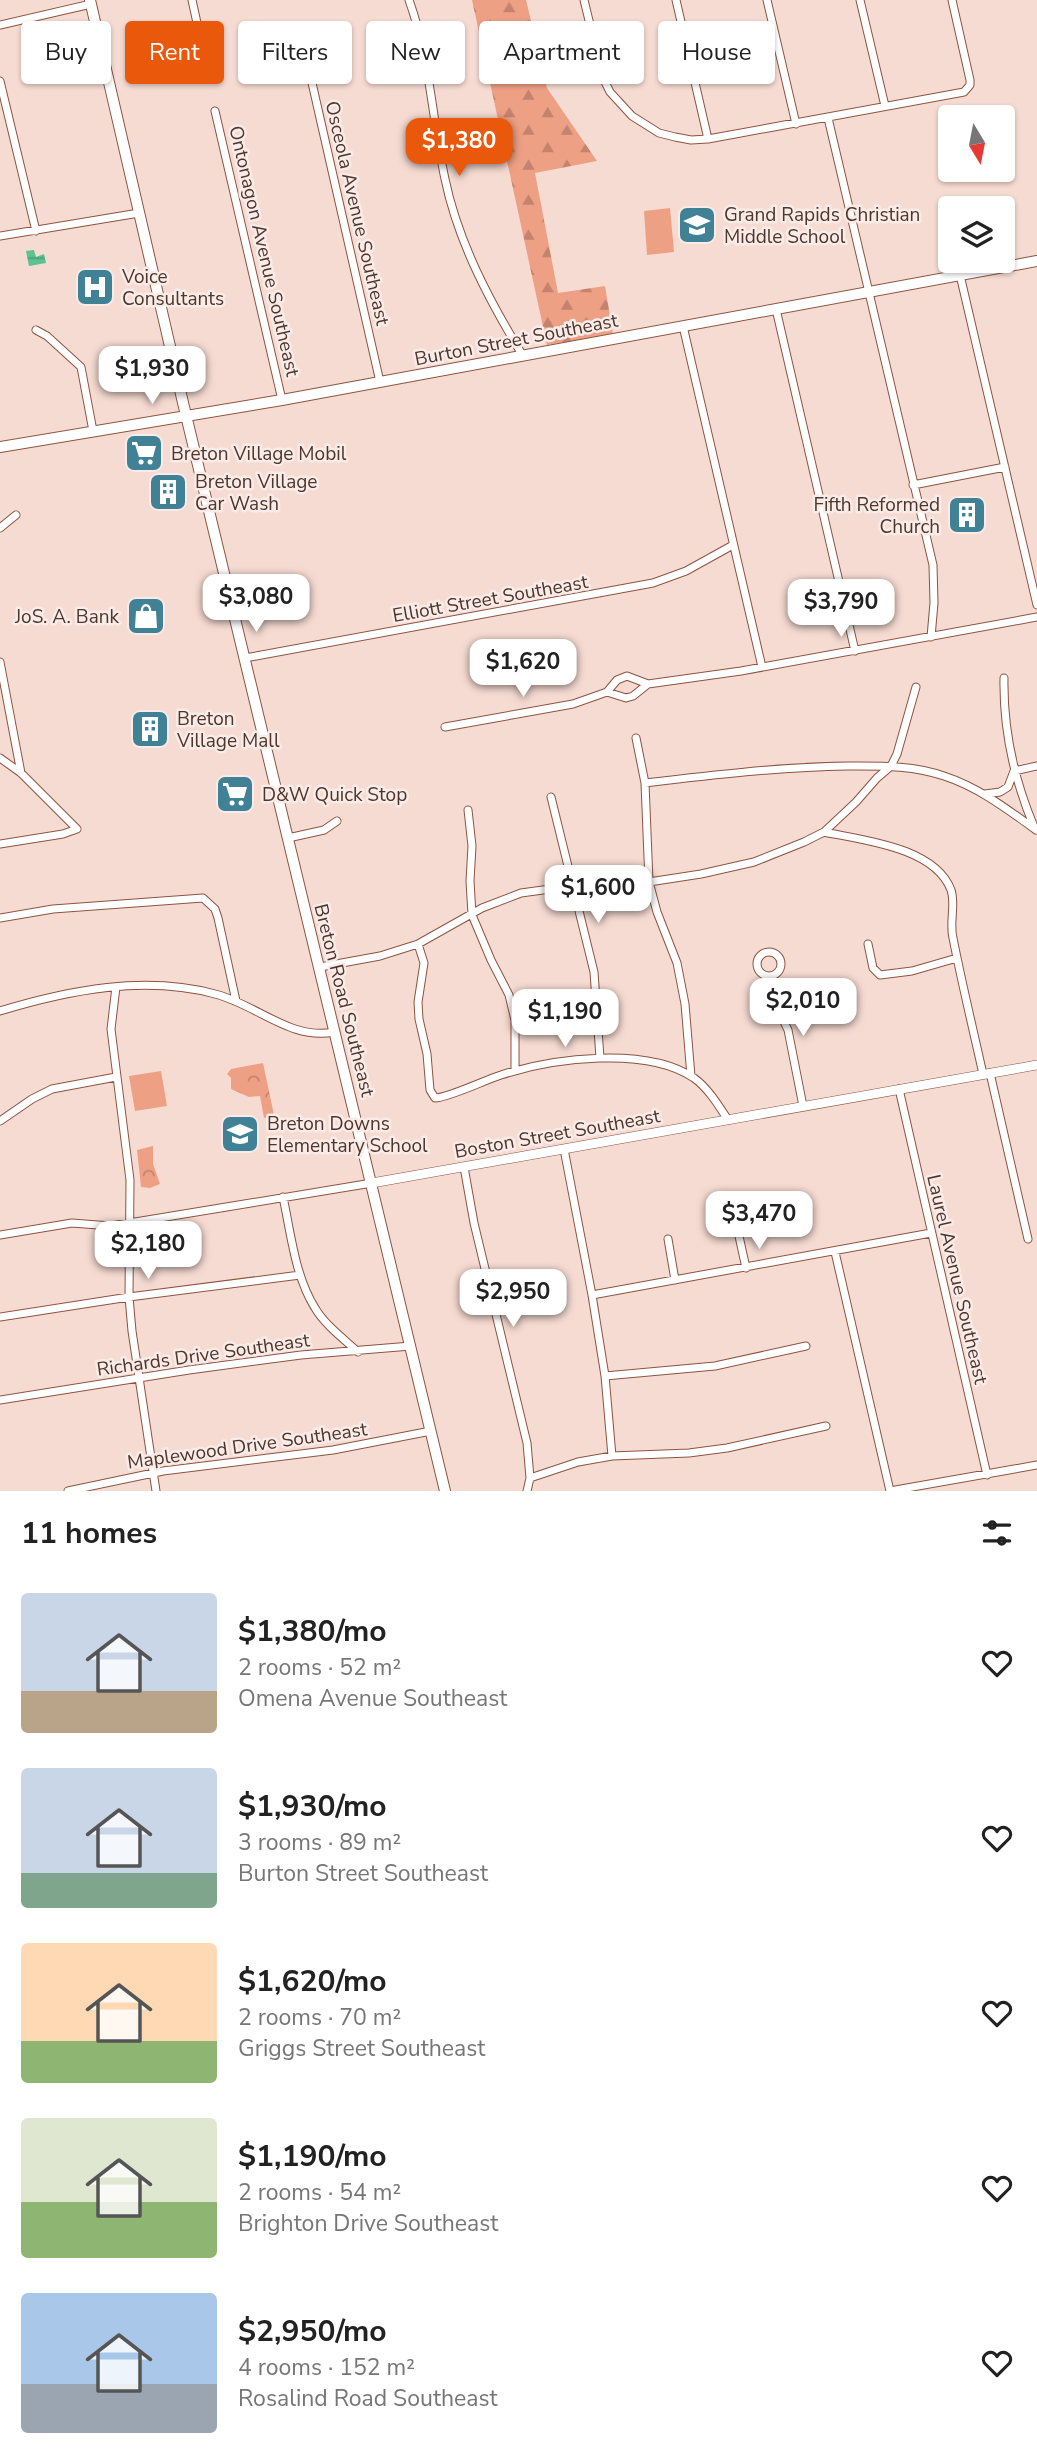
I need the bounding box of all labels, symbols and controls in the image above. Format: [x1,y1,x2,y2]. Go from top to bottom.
chip: Buy [21,21,111,84]
chip: Rent [125,21,224,84]
chip: Filters [238,21,352,84]
chip: New [366,21,465,84]
chip: Apartment [479,21,644,84]
chip: House [658,21,775,84]
street label: Osceola Avenue Southeast [319,99,396,328]
north arrow [938,105,1015,182]
map controls [938,105,1015,273]
pin: $1,380 [402,118,516,178]
street label: Ontonagon Avenue Southeast [223,123,306,379]
text: $1,380 [422,125,496,156]
button: layers [938,196,1015,273]
place label: Grand Rapids Christian Middle School [724,202,920,250]
school or university icon: Grand Rapids Christian Middle School [676,204,718,246]
place label: Voice Consultants [121,264,224,312]
hospital icon: Voice Consultants [74,266,116,308]
street label: Burton Street Southeast [412,307,620,372]
pin: $1,930 [95,346,209,406]
text: $1,930 [115,353,189,384]
supermarket icon: Breton Village Mobil [123,432,165,474]
place label: Breton Village Mobil [171,441,347,467]
place label: Breton Village Car Wash [195,469,317,517]
building icon: Breton Village Car Wash [147,471,189,513]
place label: Fifth Reformed Church [814,492,940,540]
building icon: Fifth Reformed Church [946,494,988,536]
street label: Elliott Street Southeast [390,569,590,629]
pin: $3,080 [199,574,313,634]
pin: $3,790 [784,580,898,639]
text: $3,080 [219,581,293,612]
text: $3,790 [804,586,878,617]
shop icon: JoS. A. Bank [125,595,167,637]
place label: JoS. A. Bank [14,604,119,630]
pin: $1,620 [466,640,580,699]
text: $1,620 [486,646,560,677]
place label: Breton Village Mall [176,706,280,754]
building icon: Breton Village Mall [129,708,171,750]
supermarket icon: D&W Quick Stop [214,773,256,815]
place label: D&W Quick Stop [262,782,407,808]
pin: $1,600 [541,866,655,925]
text: $1,600 [561,872,635,903]
street label: Breton Road Southeast [307,901,381,1100]
pin: $2,010 [746,978,860,1038]
text: $2,010 [766,985,840,1016]
pin: $1,190 [508,990,622,1049]
text: $1,190 [528,996,602,1027]
street label: Boston Street Southeast [452,1103,662,1165]
place label: Breton Downs Elementary School [267,1111,428,1159]
school or university icon: Breton Downs Elementary School [219,1113,261,1155]
street label: Laurel Avenue Southeast [920,1172,994,1387]
pin: $3,470 [702,1192,816,1251]
text: $3,470 [722,1198,796,1229]
pin: $2,180 [91,1222,205,1281]
text: $2,180 [111,1228,185,1259]
pin: $2,950 [456,1270,570,1329]
text: $2,950 [476,1276,550,1307]
street label: Richards Drive Southeast [95,1327,312,1383]
street label: Maplewood Drive Southeast [125,1416,369,1476]
text: 11 homes [21,1513,157,1554]
icon: filters [978,1514,1016,1552]
text: $1,380/mo [238,1611,387,1652]
icon: home [77,1621,161,1705]
icon: heart [978,1644,1016,1682]
text: 2 rooms · 52 m² [238,1652,401,1683]
text: Omena Avenue Southeast [238,1683,507,1714]
text: $1,930/mo [238,1786,387,1827]
icon: home [77,1796,161,1880]
icon: heart [978,1819,1016,1857]
text: 3 rooms · 89 m² [238,1827,401,1858]
text: Burton Street Southeast [238,1858,488,1889]
text: $1,620/mo [238,1961,387,2002]
icon: home [77,1971,161,2055]
icon: heart [978,1994,1016,2032]
text: 2 rooms · 70 m² [238,2002,401,2033]
text: Griggs Street Southeast [238,2033,485,2064]
text: $1,190/mo [238,2136,387,2177]
icon: home [77,2146,161,2230]
icon: heart [978,2169,1016,2207]
text: 2 rooms · 54 m² [238,2177,401,2208]
text: Brighton Drive Southeast [238,2208,498,2239]
text: $2,950/mo [238,2311,387,2352]
icon: home [77,2321,161,2405]
icon: heart [978,2344,1016,2382]
text: 4 rooms · 152 m² [238,2352,415,2383]
text: Rosalind Road Southeast [238,2383,498,2414]

